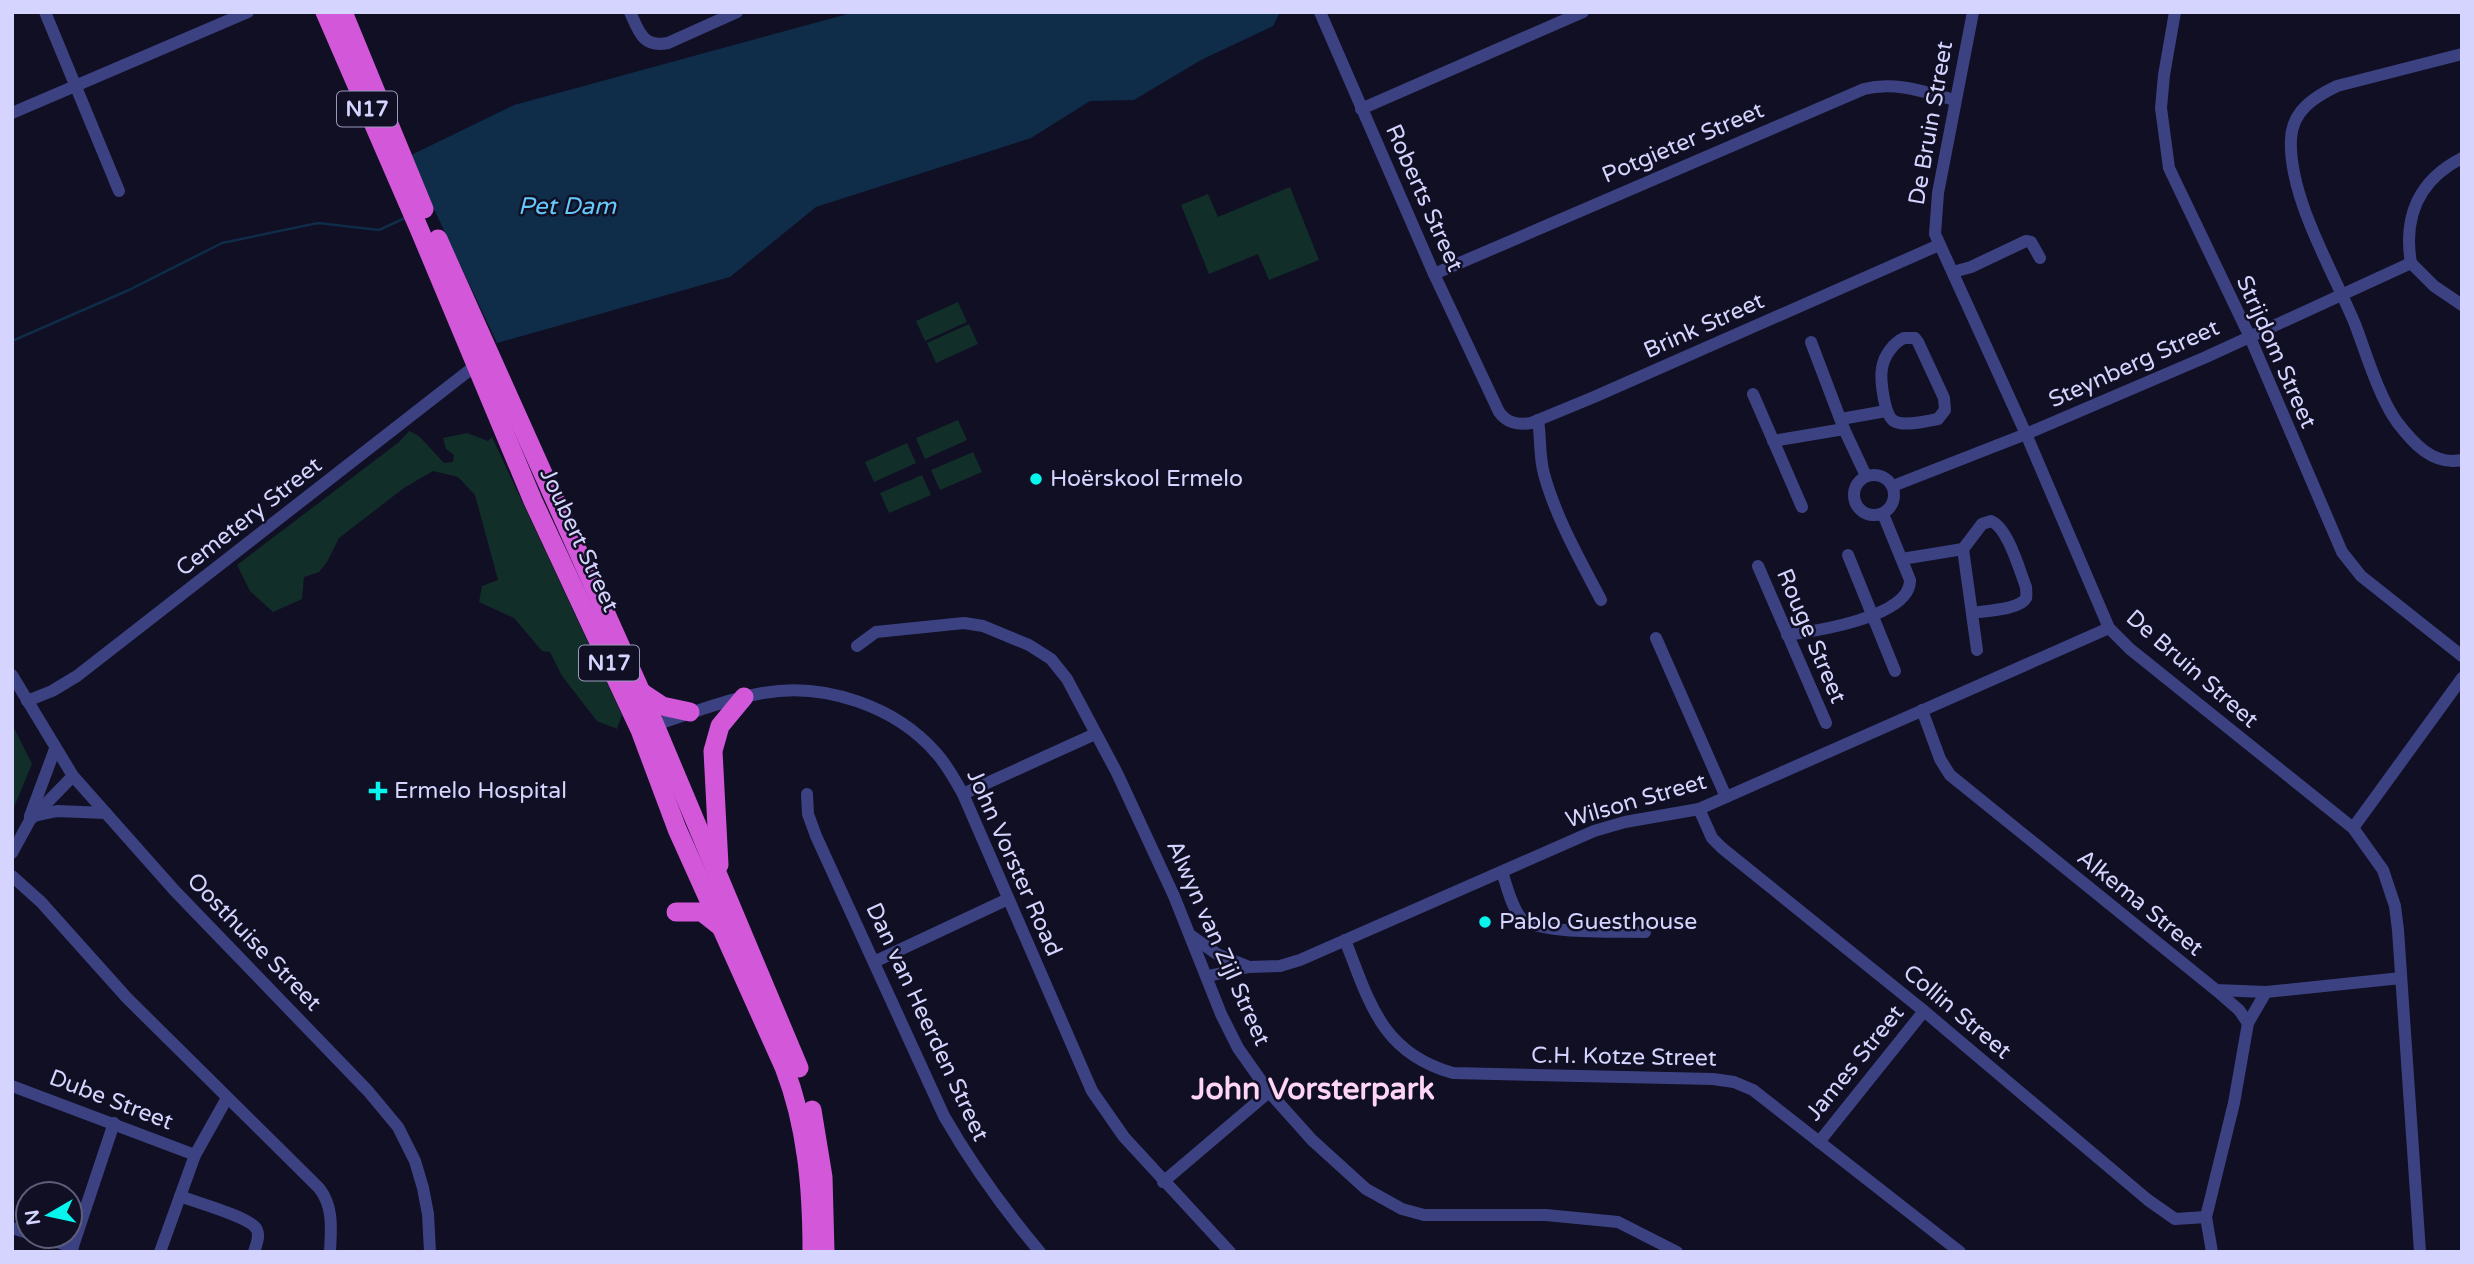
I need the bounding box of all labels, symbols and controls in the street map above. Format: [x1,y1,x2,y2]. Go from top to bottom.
street label: De Bruin Street [1903,39,1959,207]
road number: N17 [337,92,397,126]
street label: Potgieter Street [1598,96,1768,190]
street label: Roberts Street [1379,120,1469,276]
water label: Pet Dam [518,192,617,221]
street label: Strijdom Street [2230,271,2322,433]
street label: Brink Street [1640,287,1769,365]
street label: Steynberg Street [2044,314,2224,414]
street label: Cemetery Street [171,451,328,583]
street label: Joubert Street [533,464,625,617]
place label: Hoërskool Ermelo [1050,465,1243,493]
marker: Hoërskool Ermelo [1028,471,1044,487]
street label: Rouge Street [1770,564,1852,708]
street label: De Bruin Street [2120,604,2264,734]
road number: N17 [579,646,639,680]
street label: John Vorster Road [960,765,1068,961]
street label: Wilson Street [1562,767,1710,834]
place label: Ermelo Hospital [394,777,567,805]
marker: Ermelo Hospital [368,781,388,801]
street label: Alwyn van Zijl Street [1160,836,1276,1050]
street label: Alkema Street [2071,844,2209,962]
street label: Oosthuise Street [181,867,327,1017]
street label: Dan van Heerden Street [859,898,995,1146]
place label: Pablo Guesthouse [1499,908,1697,936]
marker: Pablo Guesthouse [1477,914,1493,930]
street label: Collin Street [1897,959,2017,1065]
street label: James Street [1800,999,1910,1126]
street label: C.H. Kotze Street [1531,1041,1717,1073]
street label: Dube Street [45,1064,177,1137]
district label: John Vorsterpark [1190,1071,1435,1108]
north arrow [14,1180,84,1250]
text: N [21,1208,45,1227]

